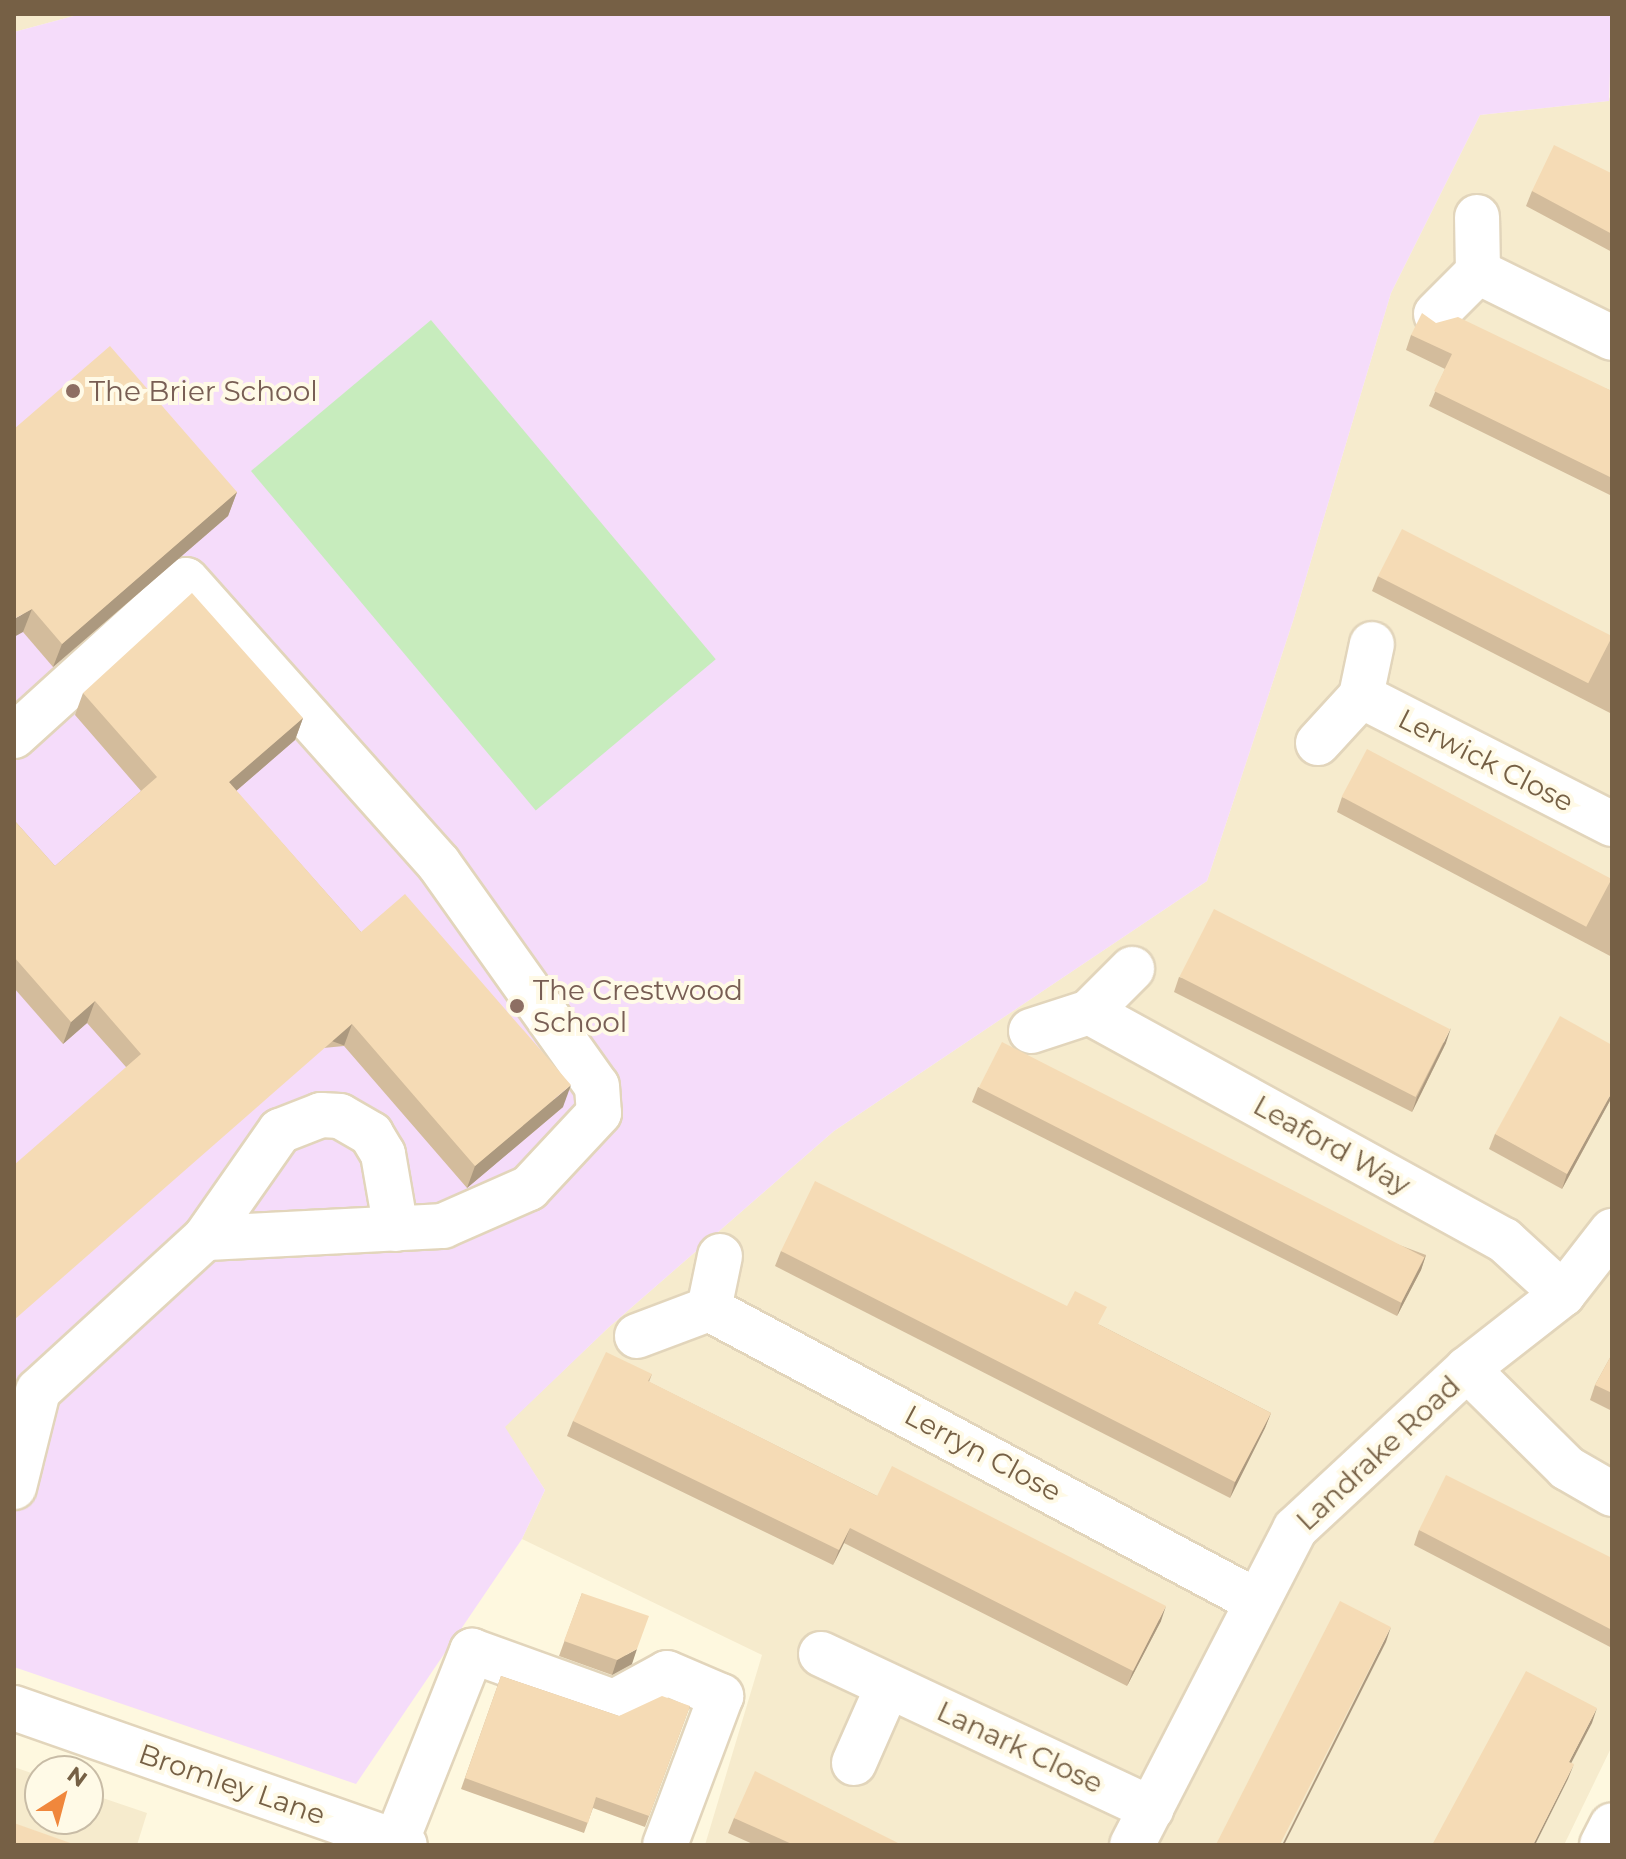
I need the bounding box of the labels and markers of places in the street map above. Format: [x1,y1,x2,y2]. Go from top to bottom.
place label: The Brier School [89,374,318,408]
marker: The Brier School [64,382,82,400]
place label: The Crestwood School [533,973,743,1039]
marker: The Crestwood School [508,997,526,1015]

